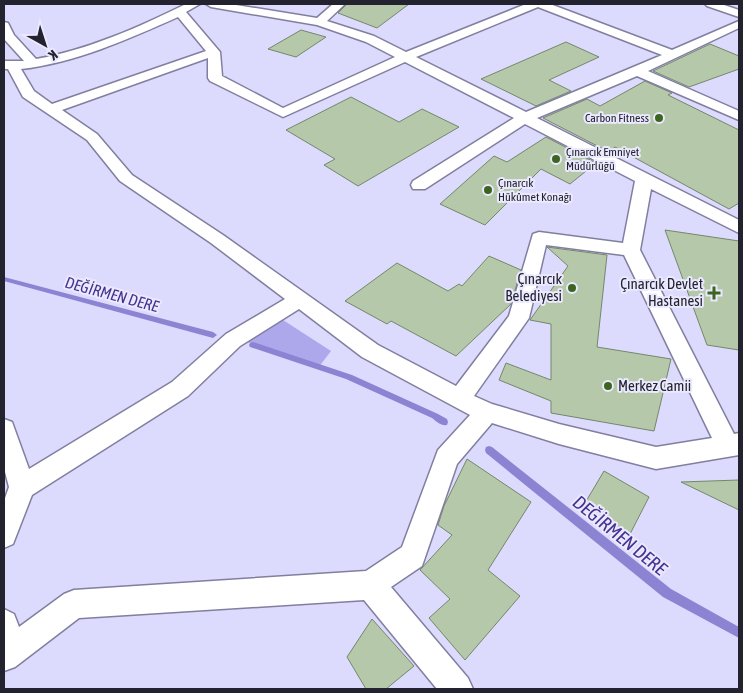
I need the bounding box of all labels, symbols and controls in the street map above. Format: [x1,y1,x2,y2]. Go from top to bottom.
north arrow [20,20,70,70]
text: K [45,47,61,64]
place label: Carbon Fitness [585,111,649,125]
marker: Carbon Fitness [653,112,665,124]
place label: Çınarcık Emniyet Müdürlüğü [566,145,640,173]
marker: Çınarcık Emniyet Müdürlüğü [550,153,562,165]
place label: Çınarcık Hükûmet Konağı [498,176,572,204]
marker: Çınarcık Hükûmet Konağı [482,184,494,196]
place label: Çınarcık Belediyesi [505,270,562,304]
water label: DEĞİRMEN DERE [63,273,162,315]
place label: Çınarcık Devlet Hastanesi [620,275,703,309]
marker: Çınarcık Belediyesi [566,282,578,294]
marker: Çınarcık Devlet Hastanesi [707,286,721,300]
place label: Merkez Camii [618,377,691,394]
marker: Merkez Camii [602,380,614,392]
water label: DEĞİRMEN DERE [569,491,672,580]

